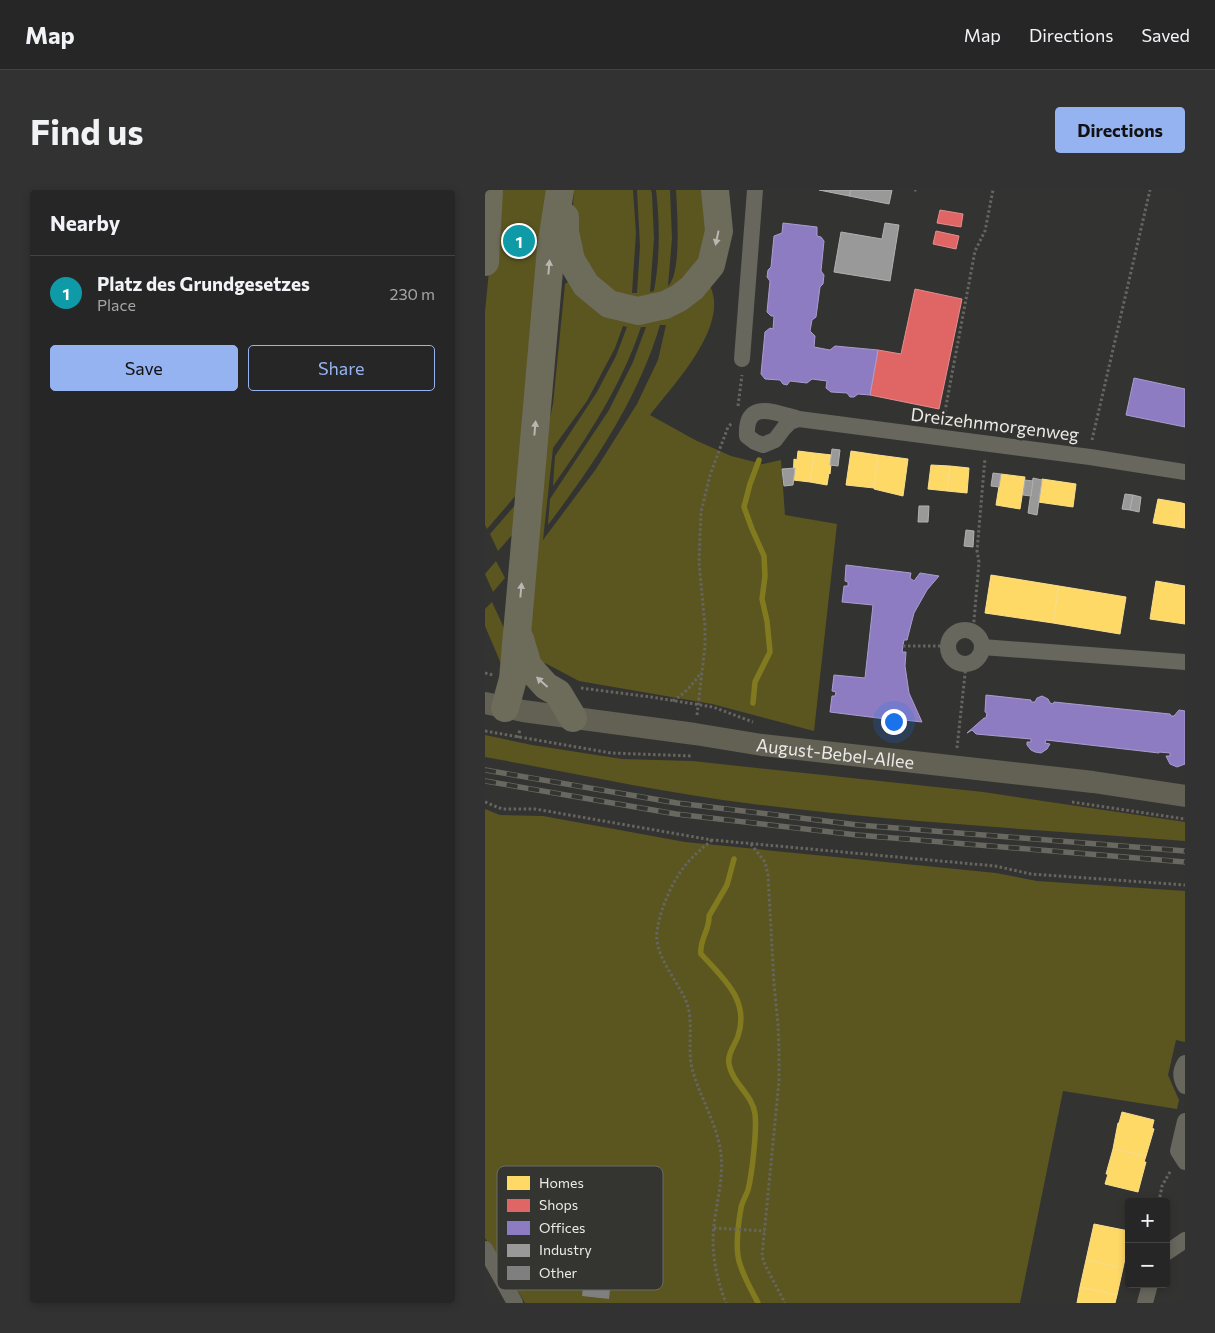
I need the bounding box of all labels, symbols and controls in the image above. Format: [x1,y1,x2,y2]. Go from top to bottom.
text: Map [25,20,75,49]
text: Map [964,24,1001,46]
text: Directions [1029,24,1113,46]
text: Saved [1141,24,1190,46]
button: Directions [1055,107,1185,153]
text: Find us [30,109,144,152]
text: Nearby [50,210,120,235]
pin: 1 [503,222,535,260]
one-way arrow [712,231,720,247]
one-way arrow [546,258,554,274]
text: Platz des Grundgesetzes [97,272,310,295]
text: 1 [62,284,70,303]
text: 230 m [390,284,435,303]
text: Place [97,295,136,314]
button: Save [50,345,238,391]
button: Share [248,345,435,391]
street label: Dreizehnmorgenweg [910,403,1081,445]
one-way arrow [531,420,539,436]
one-way arrow [517,582,525,598]
one-way arrow [537,676,549,688]
your location [881,709,907,735]
street label: August-Bebel-Allee [755,733,916,773]
legend [497,1166,663,1290]
text: Homes [539,1174,584,1191]
text: Shops [539,1196,578,1213]
map controls [1125,1198,1170,1288]
button: + [1125,1198,1170,1243]
text: Offices [539,1219,585,1236]
text: Industry [539,1241,592,1258]
button: − [1125,1243,1170,1288]
text: Other [539,1264,578,1281]

